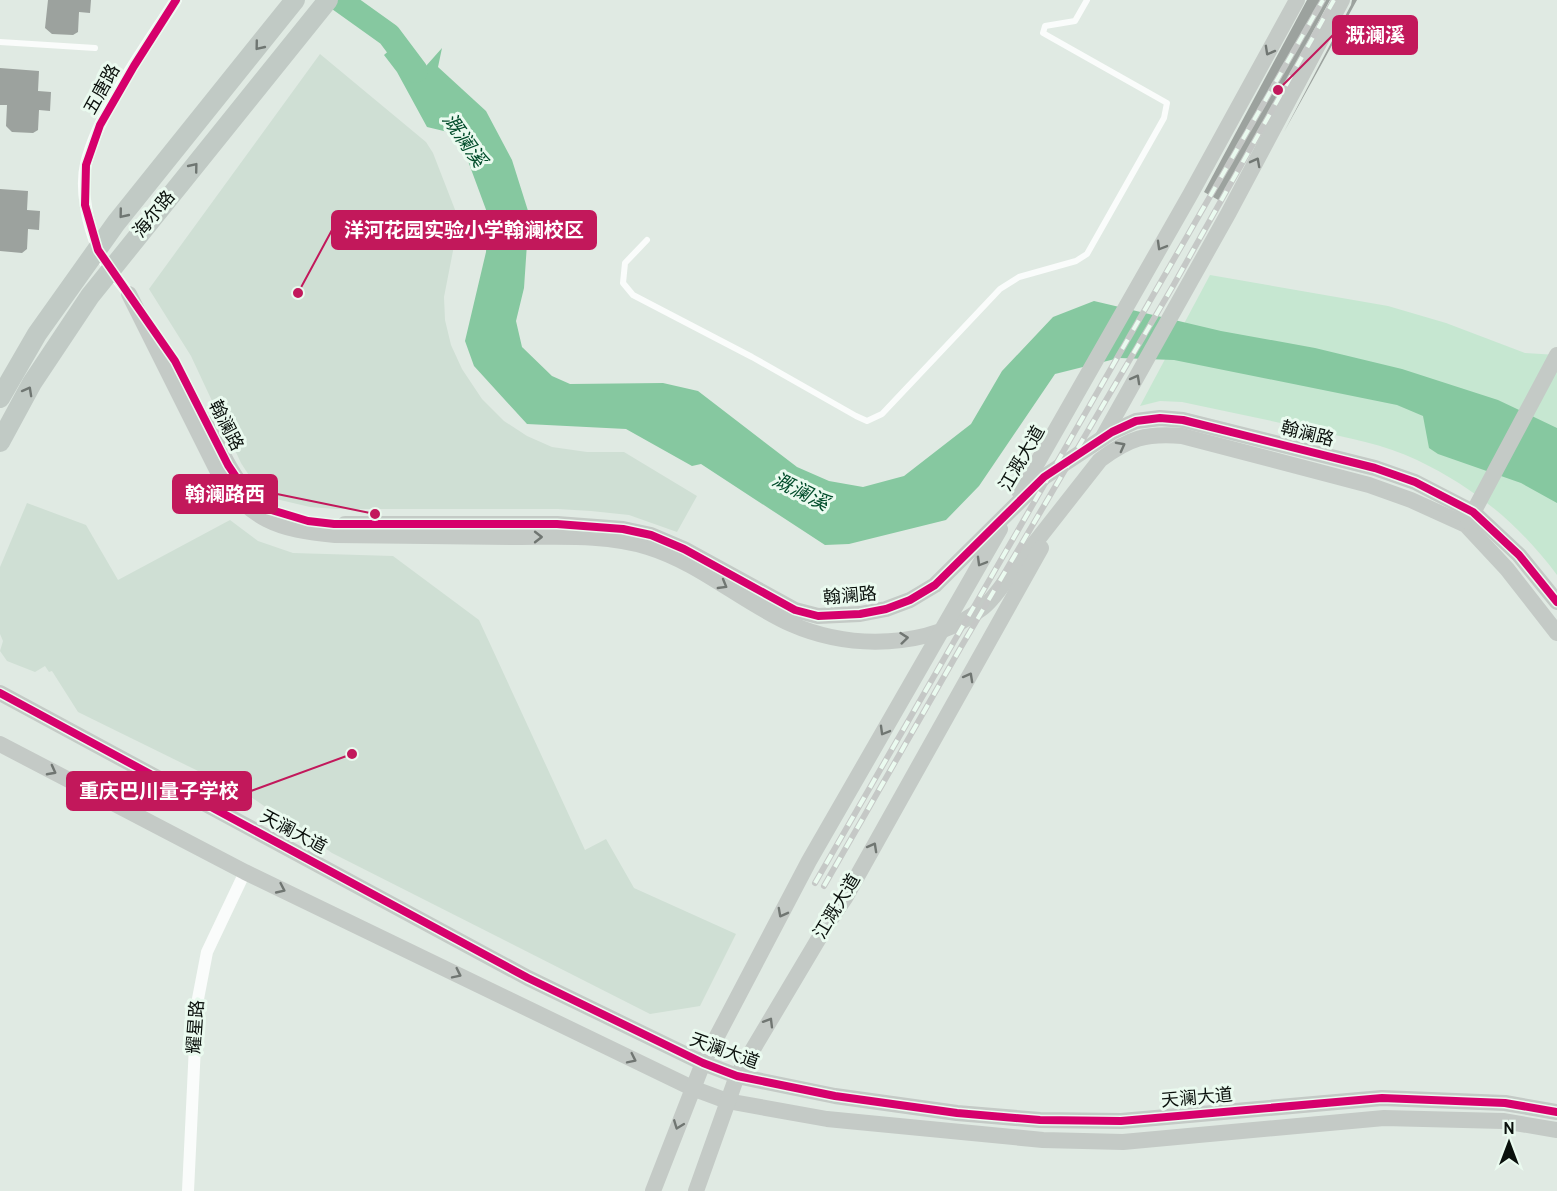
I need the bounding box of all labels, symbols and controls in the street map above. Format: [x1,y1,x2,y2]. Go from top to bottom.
callout: 溉澜溪 [1333,16,1417,54]
text: 溉澜溪 [1345,24,1405,50]
one-way arrow [255,39,266,50]
one-way arrow [1265,45,1276,56]
street label: 五唐路 [80,61,126,119]
water label: 溉澜溪 [435,109,492,175]
one-way arrow [1248,158,1260,169]
one-way arrow [187,162,198,173]
street label: 海尔路 [129,187,181,243]
one-way arrow [120,207,131,218]
callout: 洋河花园实验小学翰澜校区 [332,211,596,249]
text: 洋河花园实验小学翰澜校区 [344,219,584,245]
one-way arrow [1157,240,1168,250]
one-way arrow [1129,375,1140,385]
one-way arrow [21,386,32,397]
street label: 翰澜路 [202,397,248,455]
street label: 翰澜路 [1278,417,1336,453]
street label: 江溉大道 [995,422,1051,496]
one-way arrow [1115,442,1125,453]
water label: 溉澜溪 [767,468,834,519]
callout: 翰澜路西 [173,475,277,513]
text: 翰澜路西 [185,483,265,509]
one-way arrow [533,531,542,543]
one-way arrow [977,556,989,566]
one-way arrow [717,577,727,589]
street label: 翰澜路 [822,583,878,611]
one-way arrow [900,633,909,645]
one-way arrow [961,673,973,683]
one-way arrow [880,725,892,735]
one-way arrow [46,764,56,775]
callout: 重庆巴川量子学校 [67,772,251,810]
text: 重庆巴川量子学校 [79,780,239,806]
street label: 天澜大道 [256,806,330,860]
one-way arrow [866,843,877,853]
street label: 江溉大道 [810,870,866,944]
one-way arrow [275,882,286,894]
one-way arrow [778,906,789,917]
one-way arrow [451,966,462,978]
street label: 耀星路 [184,999,210,1055]
one-way arrow [762,1018,773,1028]
street label: 天澜大道 [686,1029,762,1075]
one-way arrow [626,1052,637,1064]
street label: 天澜大道 [1160,1084,1234,1114]
north arrow [1479,1113,1539,1173]
one-way arrow [672,1119,685,1130]
text: N [1503,1120,1515,1140]

